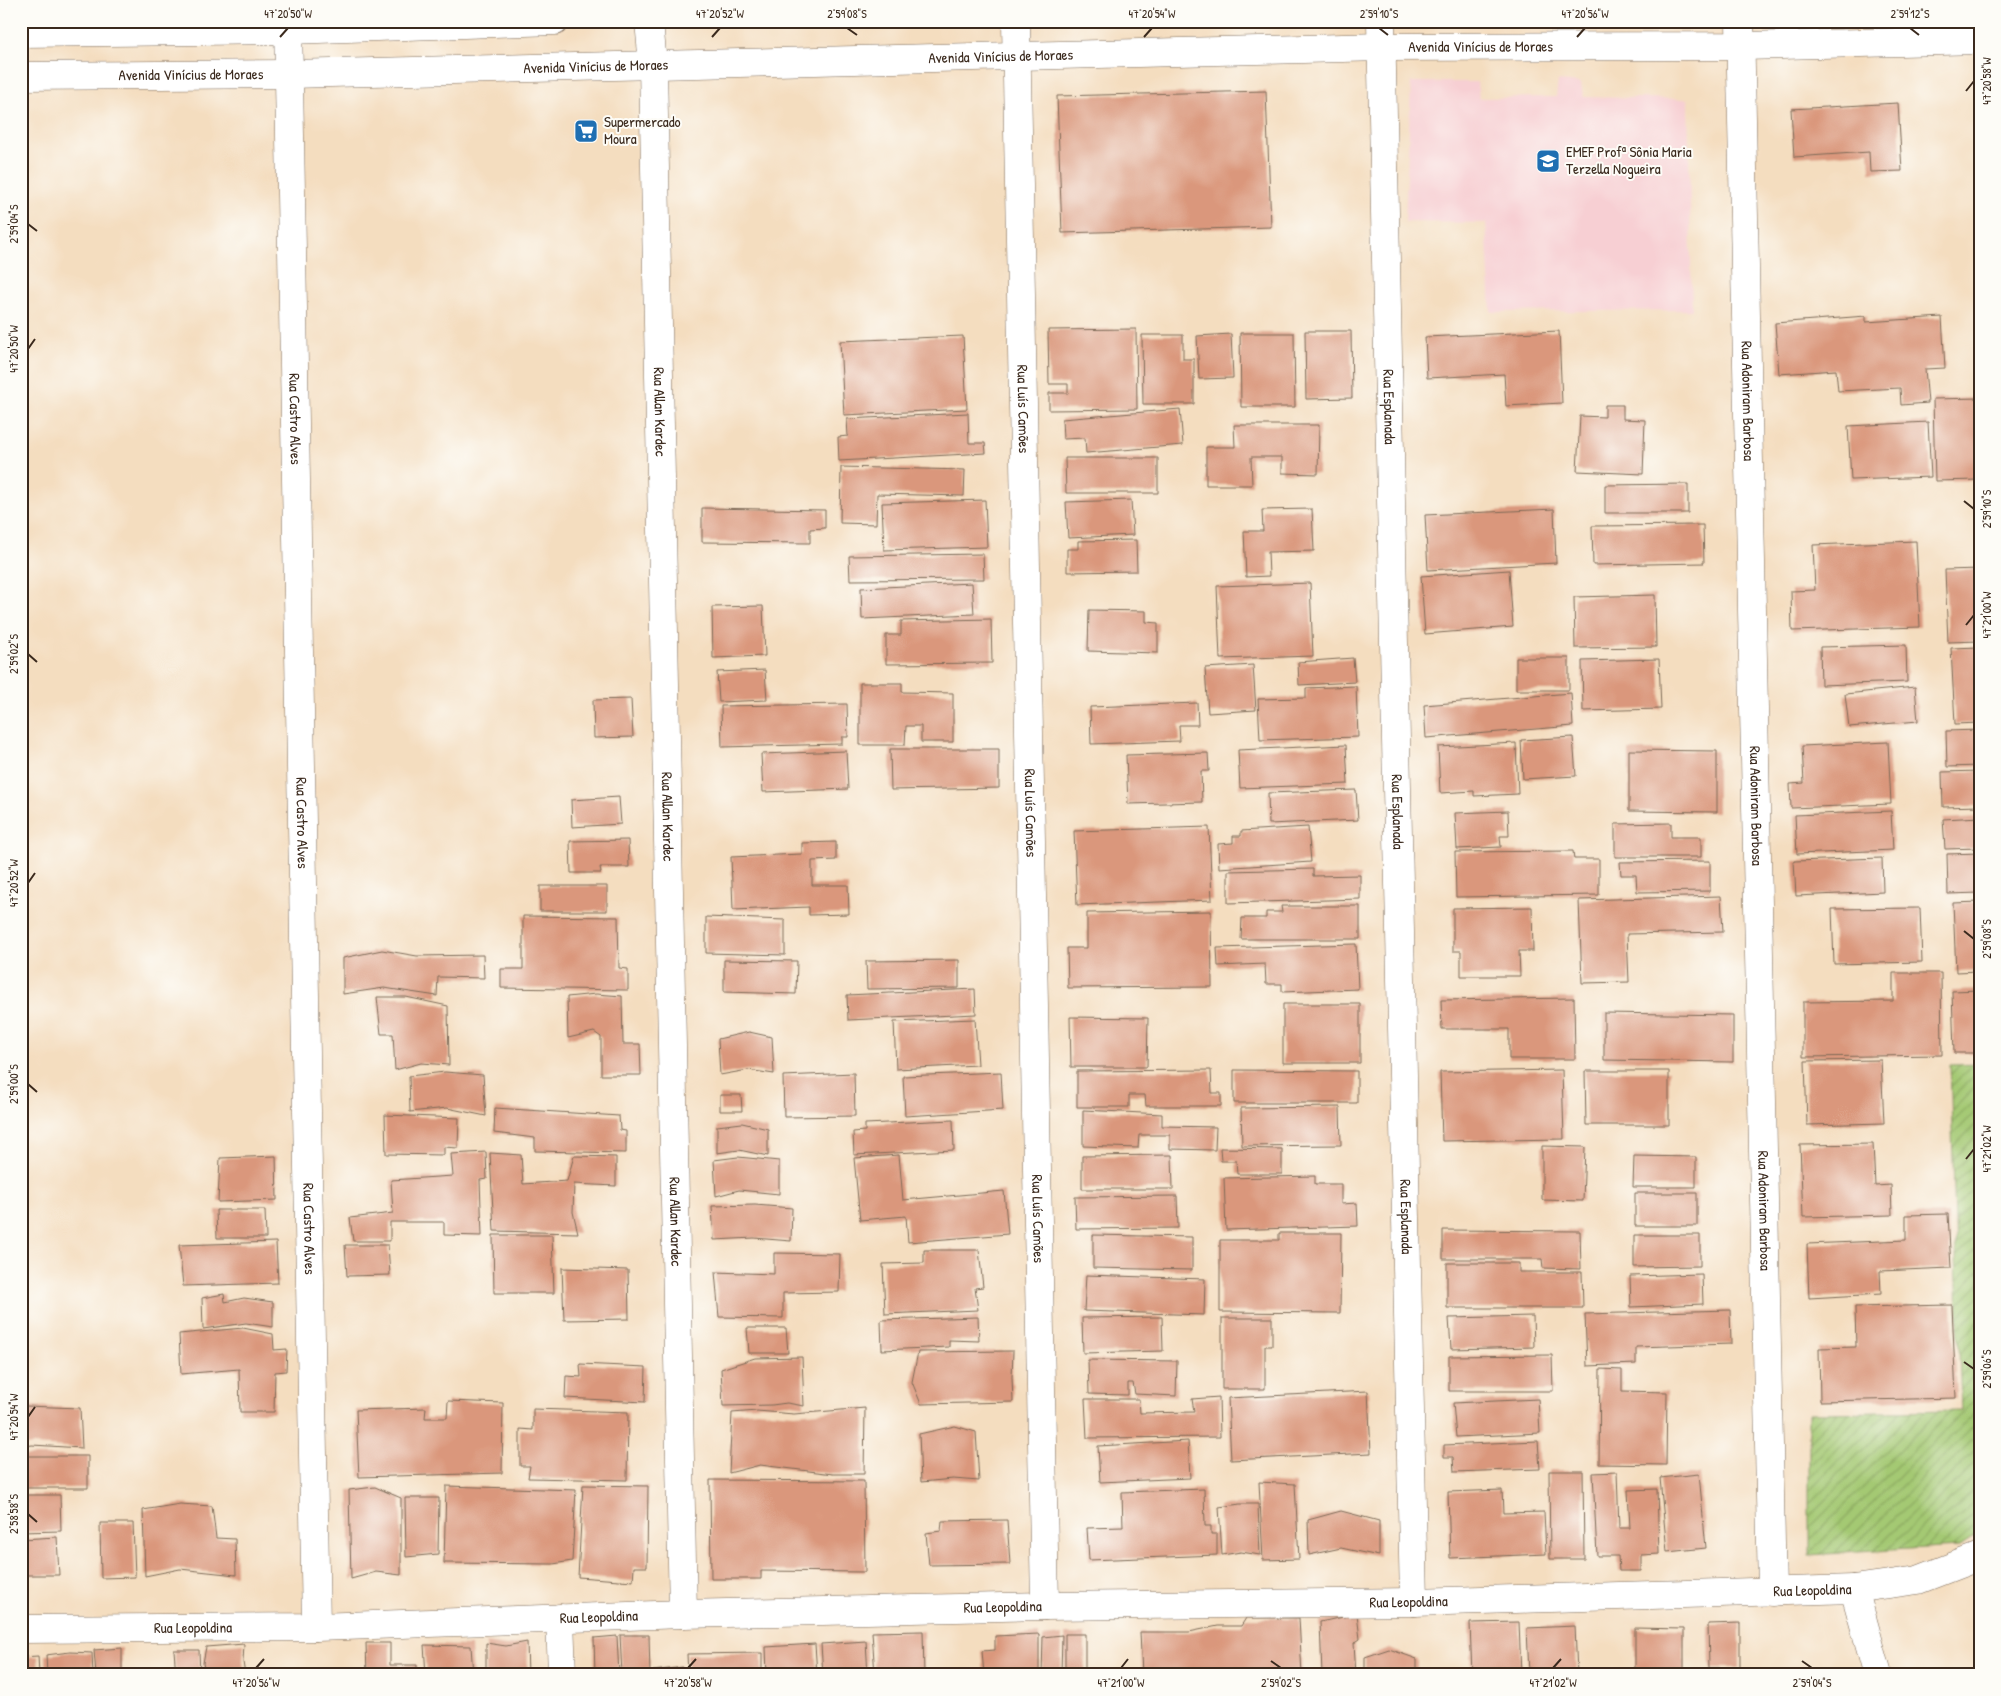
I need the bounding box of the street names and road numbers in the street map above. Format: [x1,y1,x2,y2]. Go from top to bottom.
street label: Avenida Vinícius de Moraes [1408,36,1553,57]
street label: Avenida Vinícius de Moraes [928,44,1074,68]
street label: Avenida Vinícius de Moraes [523,54,669,78]
street label: Avenida Vinícius de Moraes [119,63,264,85]
street label: Rua Adoniram Barbosa [1737,341,1760,461]
street label: Rua Luís Camões [1012,364,1035,454]
street label: Rua Allan Kardec [649,367,672,457]
street label: Rua Esplanada [1378,369,1401,445]
street label: Rua Castro Alves [284,373,307,465]
street label: Rua Adoniram Barbosa [1745,746,1768,866]
street label: Rua Luís Camões [1020,768,1042,858]
street label: Rua Allan Kardec [657,772,679,862]
street label: Rua Esplanada [1387,774,1409,850]
street label: Rua Castro Alves [291,777,314,869]
street label: Rua Adoniram Barbosa [1753,1151,1776,1271]
street label: Rua Luís Camões [1027,1174,1050,1263]
street label: Rua Allan Kardec [665,1177,687,1267]
street label: Rua Esplanada [1395,1179,1418,1255]
street label: Rua Castro Alves [298,1183,321,1275]
street label: Rua Leopoldina [1773,1578,1852,1601]
street label: Rua Leopoldina [1369,1590,1448,1612]
street label: Rua Leopoldina [963,1595,1042,1618]
street label: Rua Leopoldina [559,1605,638,1628]
street label: Rua Leopoldina [154,1617,232,1638]

